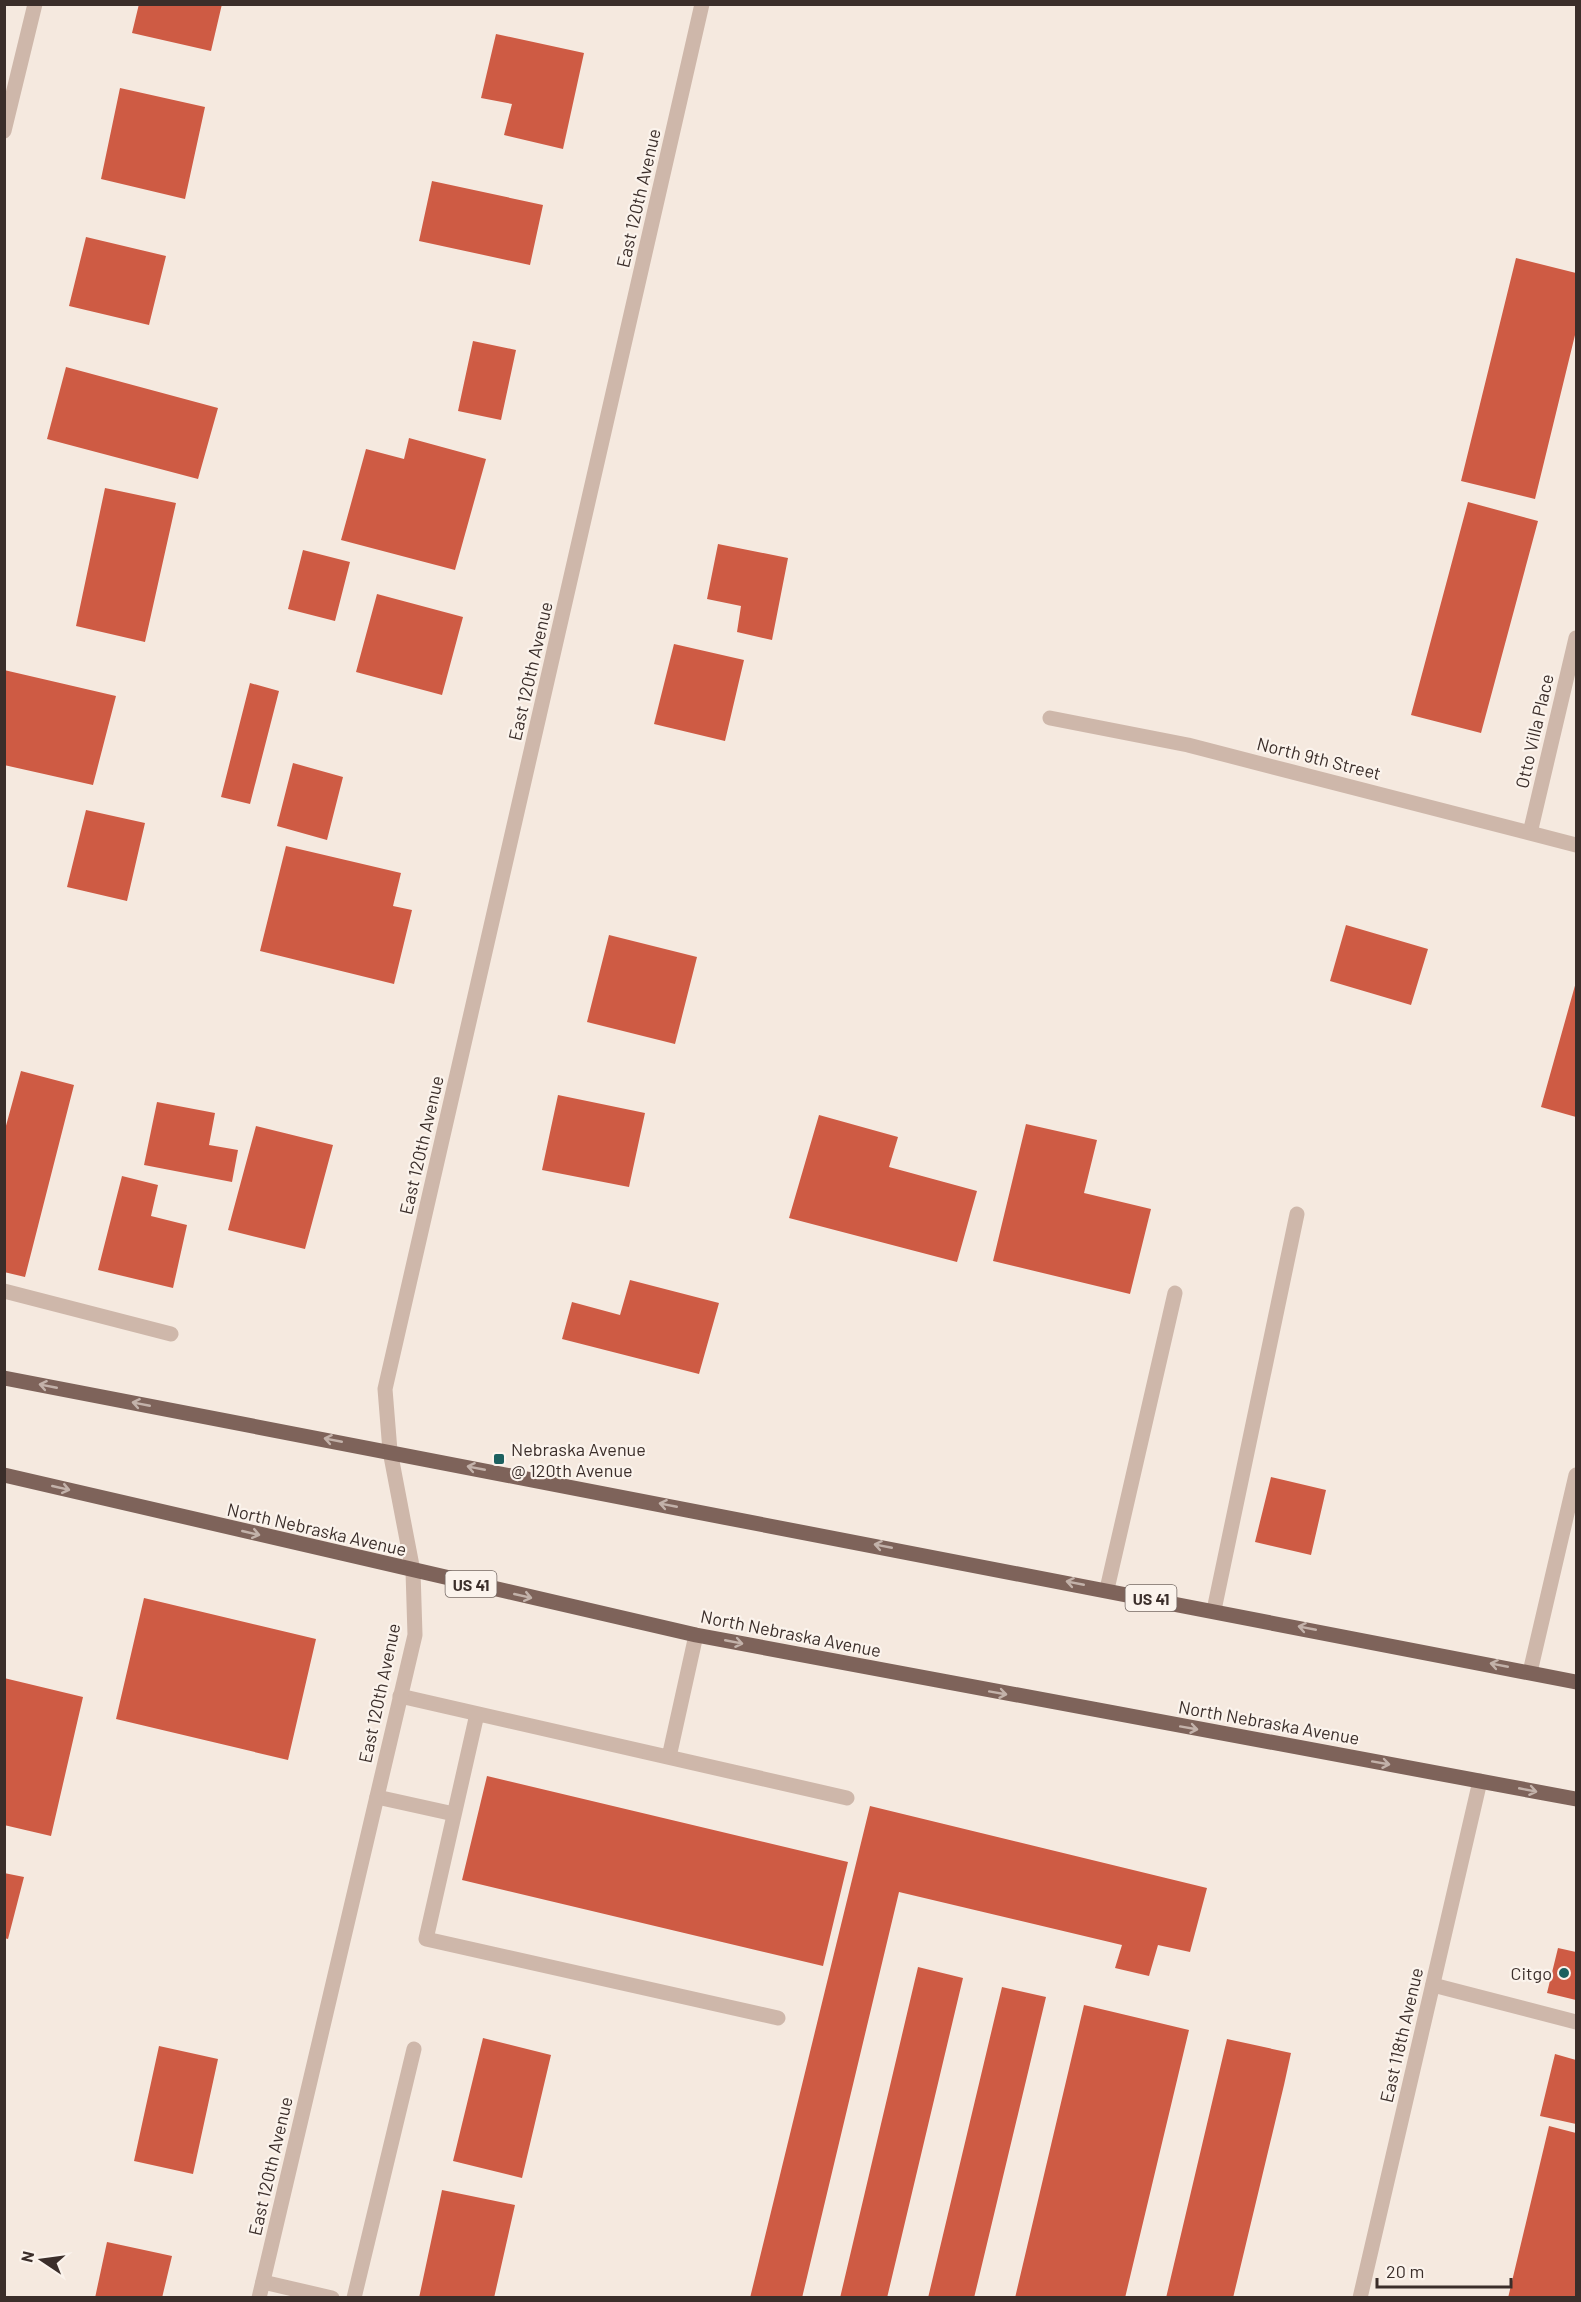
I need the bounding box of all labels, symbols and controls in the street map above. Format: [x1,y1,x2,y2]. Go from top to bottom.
street label: East 120th Avenue [611,126,665,270]
street label: East 120th Avenue [503,599,557,743]
street label: Otto Villa Place [1510,672,1558,790]
street label: North 9th Street [1255,732,1383,784]
street label: East 120th Avenue [394,1073,448,1217]
one-way arrow [39,1380,59,1391]
one-way arrow [132,1398,151,1409]
one-way arrow [323,1434,343,1445]
place label: Nebraska Avenue @ 120th Avenue [511,1438,646,1481]
marker: Nebraska Avenue @ 120th Avenue [492,1452,506,1466]
one-way arrow [467,1462,487,1473]
one-way arrow [52,1483,71,1495]
street label: North Nebraska Avenue [225,1498,409,1560]
one-way arrow [659,1499,678,1510]
one-way arrow [241,1528,261,1539]
one-way arrow [874,1540,893,1551]
road number: US 41 [446,1571,496,1597]
one-way arrow [1065,1577,1085,1588]
road number: US 41 [1126,1585,1176,1611]
one-way arrow [513,1591,532,1602]
street label: North Nebraska Avenue [699,1605,883,1661]
street label: East 120th Avenue [353,1621,405,1765]
one-way arrow [1298,1622,1318,1633]
one-way arrow [724,1637,743,1648]
one-way arrow [1489,1659,1509,1670]
one-way arrow [987,1687,1007,1698]
street label: North Nebraska Avenue [1177,1695,1361,1749]
one-way arrow [1179,1723,1199,1734]
one-way arrow [1371,1758,1391,1769]
one-way arrow [1518,1785,1537,1796]
place label: Citgo [1511,1962,1552,1984]
street label: East 118th Avenue [1375,1965,1427,2105]
marker: Citgo [1557,1966,1571,1980]
street label: East 120th Avenue [243,2094,297,2238]
north arrow [12,2230,72,2290]
text: N [16,2249,37,2264]
scale bar [1377,2251,1510,2289]
text: 20 m [1386,2260,1424,2282]

